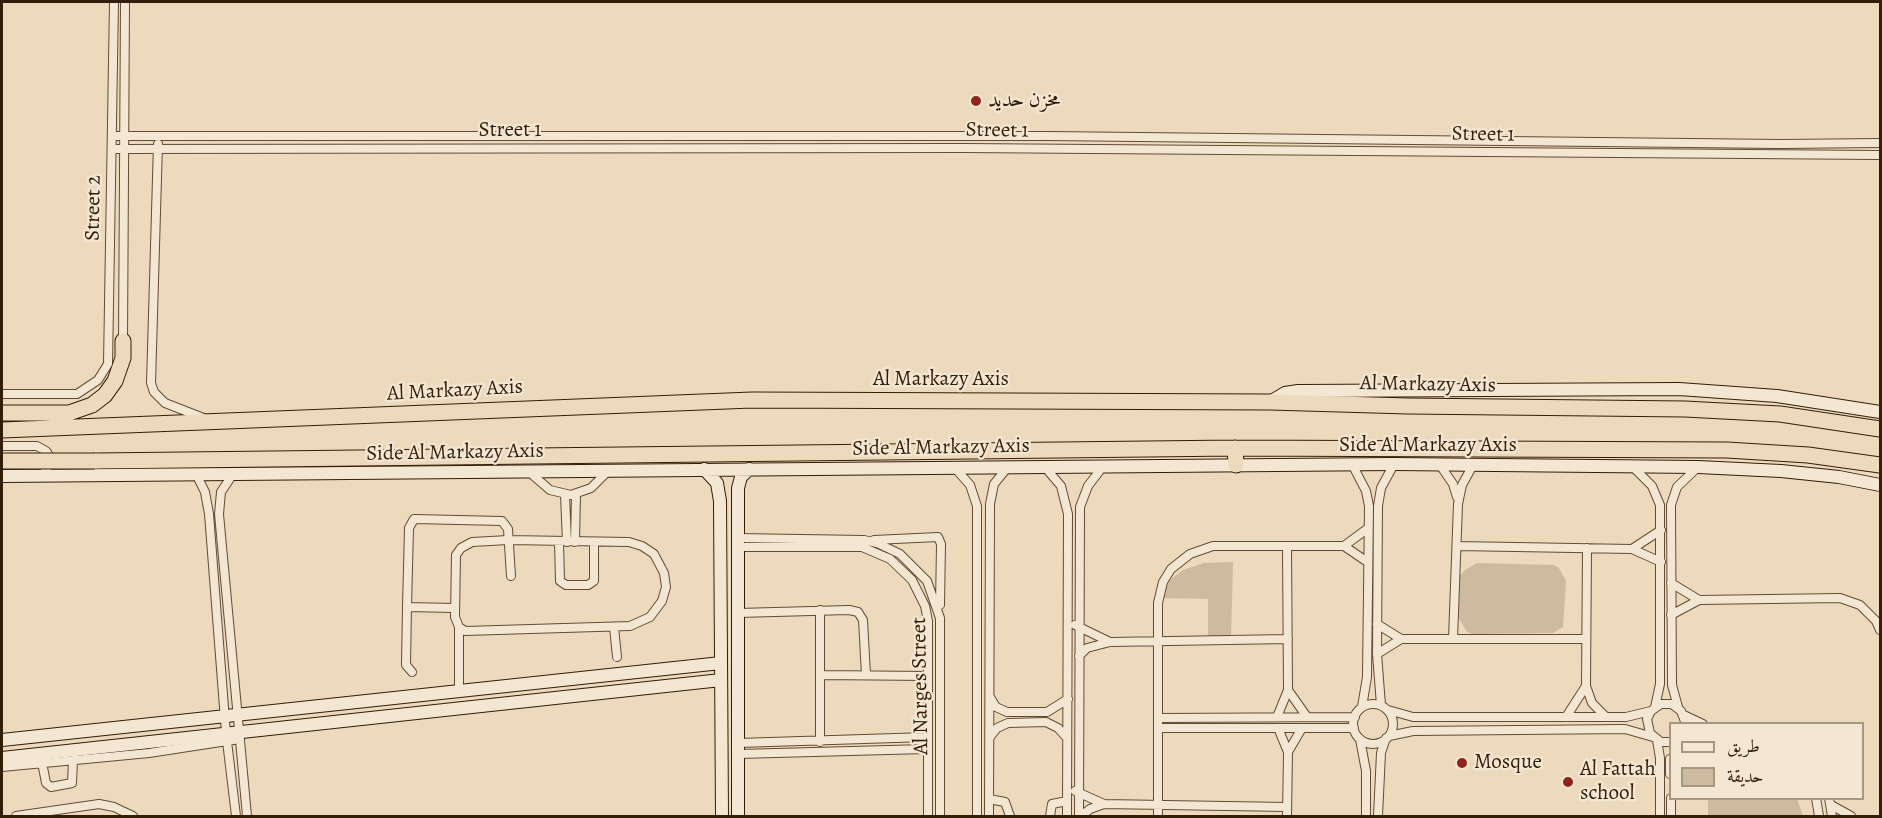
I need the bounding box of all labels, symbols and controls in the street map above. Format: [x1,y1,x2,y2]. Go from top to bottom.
place label: مخزن حديد [988,88,1060,114]
marker: مخزن حديد [969,94,983,108]
street label: Street 1 [479,118,541,144]
street label: Street 1 [965,118,1029,144]
street label: Street 1 [1451,122,1515,148]
street label: Street 2 [81,175,107,241]
street label: Al Markazy Axis [873,367,1009,393]
street label: Al Markazy Axis [1360,371,1496,399]
street label: Al Markazy Axis [386,375,524,407]
street label: Side Al Markazy Axis [1339,433,1517,459]
street label: Side Al Markazy Axis [852,434,1030,462]
street label: Side Al Markazy Axis [366,439,544,467]
street label: Al Narges Street [907,617,935,755]
legend [1669,722,1864,800]
text: طريق [1727,734,1760,758]
place label: Mosque [1474,750,1542,776]
marker: Mosque [1455,756,1469,770]
place label: Al Fattah school [1580,757,1656,807]
text: حديقة [1727,764,1763,788]
marker: Al Fattah school [1561,775,1575,789]

